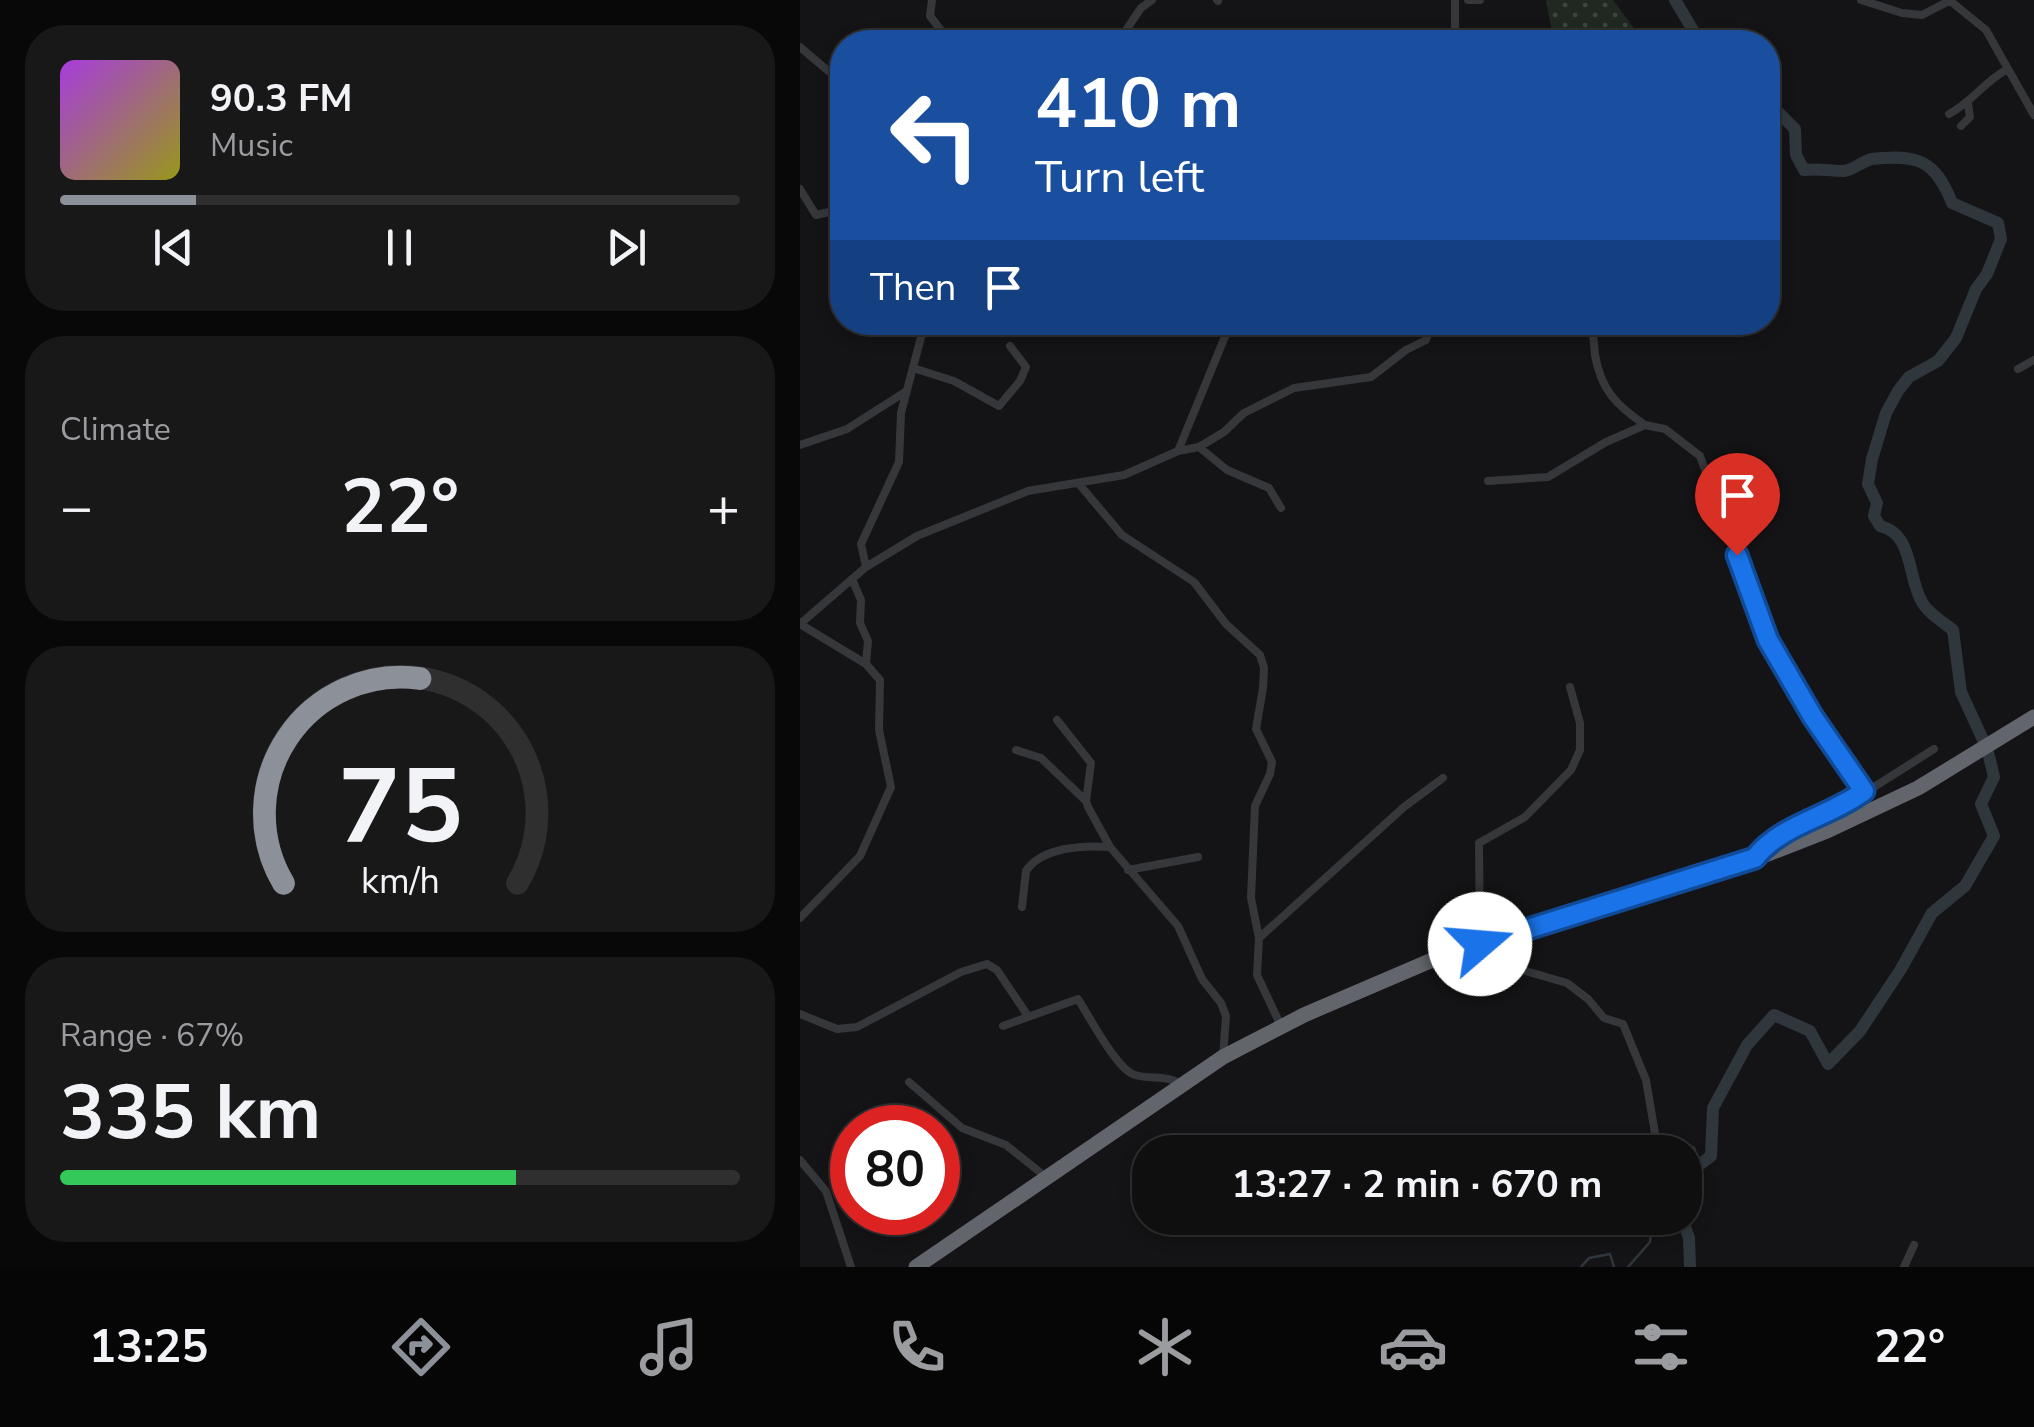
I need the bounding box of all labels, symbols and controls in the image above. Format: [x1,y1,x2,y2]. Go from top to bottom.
text: 410 m [1035,56,1241,152]
icon: left [870,70,1000,200]
text: 90.3 FM [210,73,352,124]
text: Music [210,124,293,167]
text: Turn left [1035,147,1204,208]
icon: previous [146,220,201,275]
icon: pause [372,220,427,275]
icon: next [599,220,654,275]
icon: arrive [976,260,1031,315]
text: Then [870,262,956,313]
text: Climate [60,408,171,451]
pin [1695,453,1780,556]
text: 22° [341,456,459,558]
icon: arrive [1710,468,1765,523]
text: − [60,470,93,545]
text: + [707,470,740,545]
text: 75 [338,736,462,878]
text: km/h [361,857,439,906]
position arrow [1428,892,1532,996]
text: Range · 67% [60,1014,244,1057]
text: 335 km [60,1062,321,1164]
speed limit sign: 80 [830,1105,960,1235]
text: 13:27 · 2 min · 670 m [1232,1159,1602,1210]
icon: directions [386,1312,456,1382]
icon: music [634,1312,704,1382]
icon: phone [882,1312,952,1382]
icon: climate [1130,1312,1200,1382]
icon: car [1378,1312,1448,1382]
icon: filters [1626,1312,1696,1382]
text: 13:25 [89,1317,208,1378]
text: 22° [1874,1317,1945,1378]

